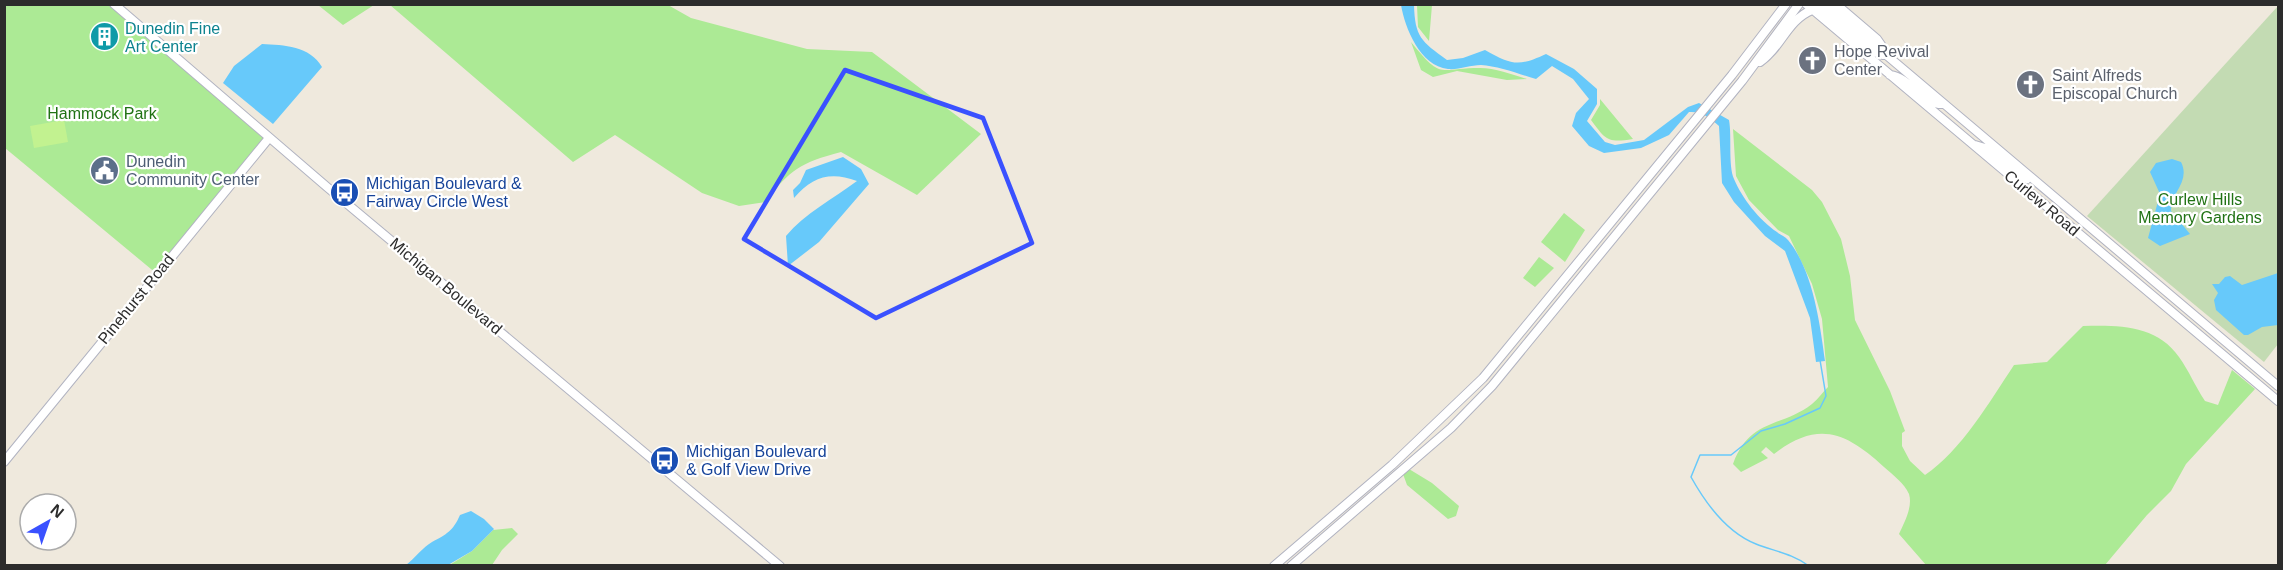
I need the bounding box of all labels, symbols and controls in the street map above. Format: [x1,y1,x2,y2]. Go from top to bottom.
place label: Dunedin Fine Art Center [125,20,220,55]
building icon: Dunedin Fine Art Center [88,21,120,53]
place label: Hope Revival Center [1834,43,1929,78]
church icon: Hope Revival Center [1797,44,1829,76]
place label: Saint Alfreds Episcopal Church [2052,67,2177,102]
church icon: Saint Alfreds Episcopal Church [2015,68,2047,100]
park label: Hammock Park [47,105,158,122]
place label: Dunedin Community Center [126,153,260,188]
public building icon: Dunedin Community Center [89,154,121,186]
street label: Curlew Road [2001,167,2083,239]
place label: Michigan Boulevard & Fairway Circle West [366,175,522,210]
bus stop icon: Michigan Boulevard & Fairway Circle West [329,176,361,208]
park label: Curlew Hills Memory Gardens [2138,191,2262,226]
street label: Michigan Boulevard [387,234,505,338]
street label: Pinehurst Road [95,251,177,347]
place label: Michigan Boulevard & Golf View Drive [686,443,827,478]
bus stop icon: Michigan Boulevard & Golf View Drive [649,444,681,476]
north arrow [18,492,78,552]
text: N [47,501,67,521]

